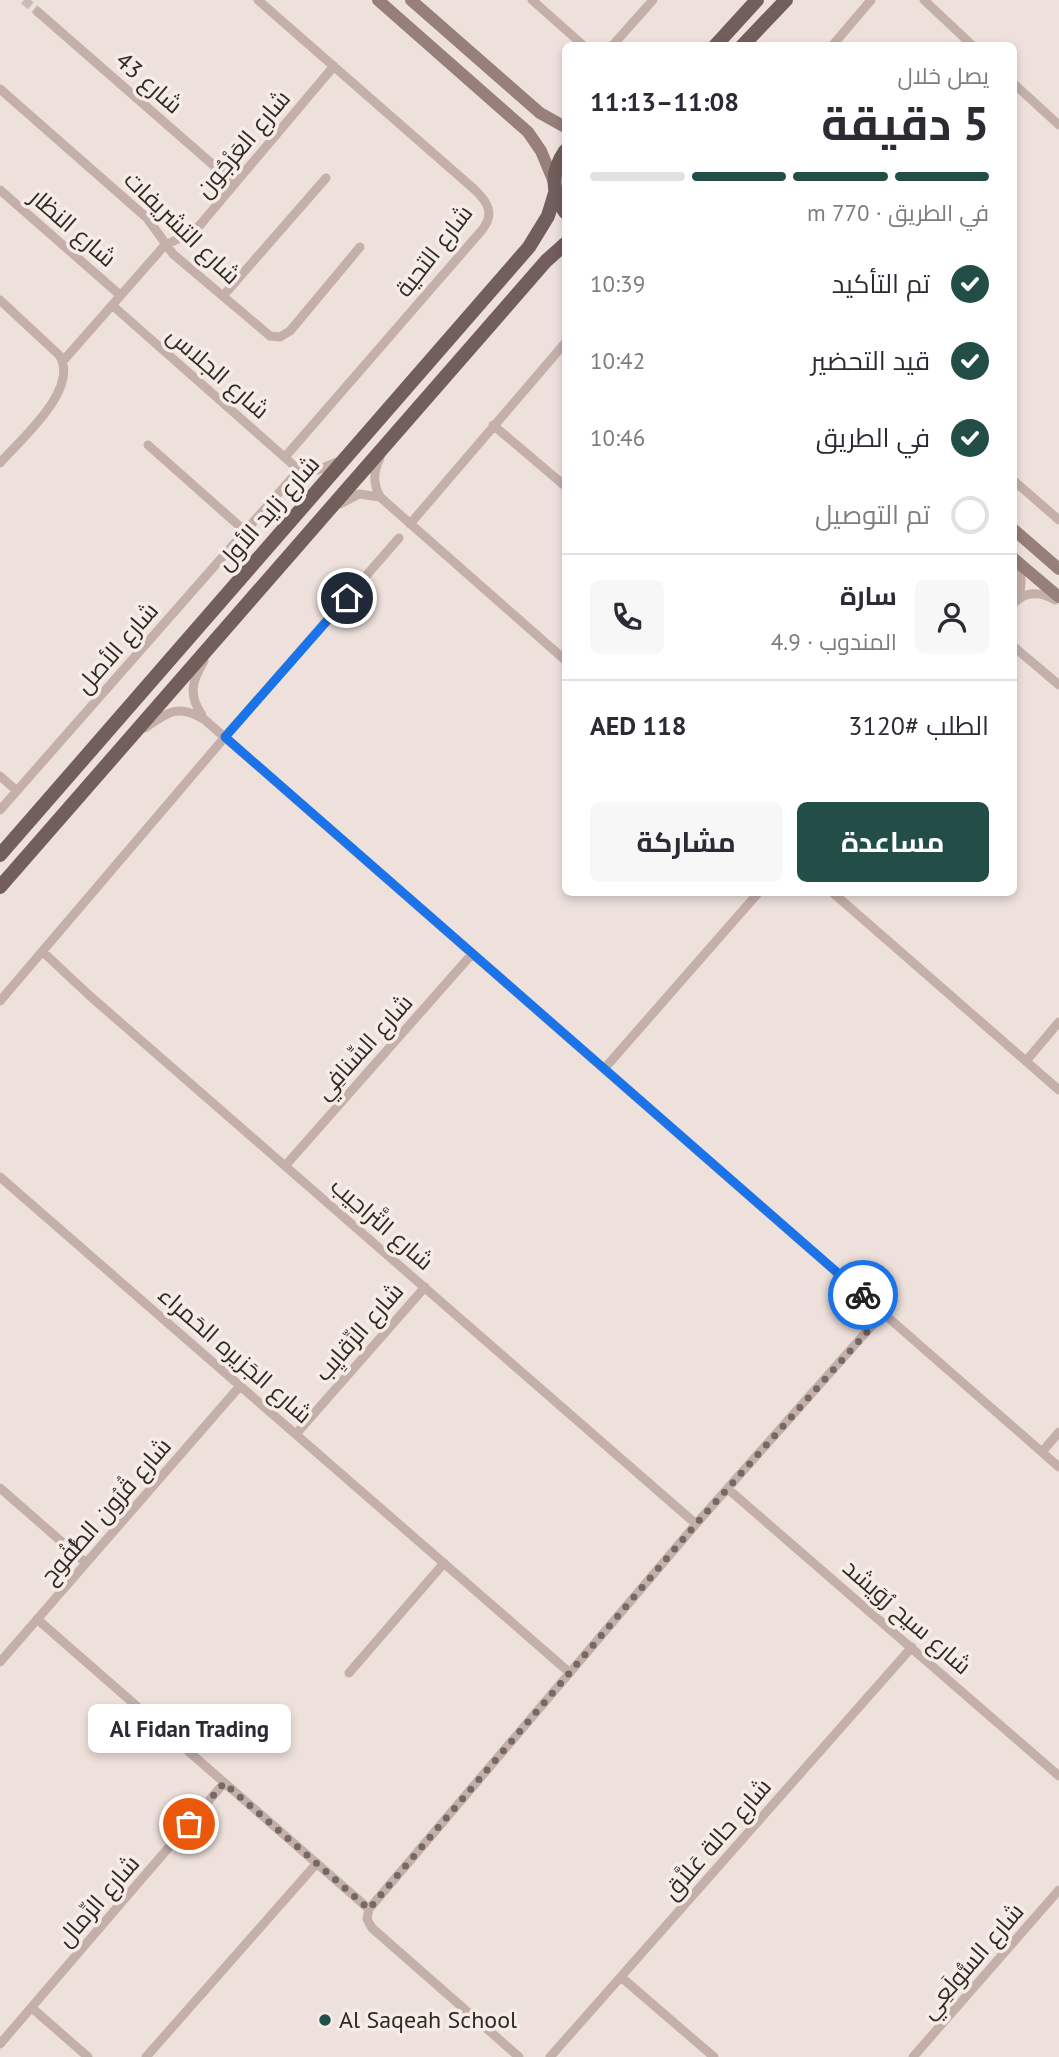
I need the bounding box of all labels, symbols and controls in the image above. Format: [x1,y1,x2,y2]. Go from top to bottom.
street label: شارع 43 [109,45,189,121]
text: يصل خلال [898,61,989,90]
street label: شارع العَرْجُون [188,83,298,205]
text: 11:08–11:13 [590,85,739,118]
text: 5 دقيقة [821,93,989,153]
street label: شارع التشريفات [117,164,247,292]
street label: شارع النظار [22,180,123,274]
street label: شارع التحية [388,198,480,304]
text: في الطريق · 770 m [807,198,989,227]
icon: check [951,265,989,303]
text: تم التأكيد [832,267,930,300]
text: 10:39 [590,269,645,298]
street label: شارع الجلاس [160,320,276,426]
icon: check [951,342,989,380]
text: قيد التحضير [811,344,930,377]
text: 10:42 [590,346,645,375]
icon: check [951,419,989,457]
text: في الطريق [816,421,930,454]
text: 10:46 [590,423,645,452]
street label: شارع زايد الأول [209,449,327,577]
text: تم التوصيل [815,498,930,531]
pin [317,568,377,628]
icon: home [328,579,366,617]
text: سارة [840,579,897,612]
button: phone [590,580,664,654]
button: person [915,580,989,654]
street label: شارع الأصل [68,596,166,700]
text: المندوب · 4.9 [771,627,897,656]
text: AED 118 [590,709,687,742]
text: الطلب #3120 [848,709,989,742]
button: مشاركة [590,802,783,882]
button: مساعدة [797,802,989,882]
street label: شارع السِّنافِي [308,987,422,1109]
street label: شارع التَّراحِيب [324,1170,440,1278]
courier [828,1260,898,1330]
street label: شارع الرِّقايِب [307,1276,411,1388]
icon: bike [844,1276,882,1314]
street label: شارع الجَزيره الحَمراء [151,1279,319,1431]
street label: شارع قُرُون الطُّفُوح [33,1431,179,1591]
street label: شارع سيح رُوَيشد [836,1552,978,1682]
callout: Al Fidan Trading [88,1705,290,1754]
text: Al Fidan Trading [110,1714,269,1743]
street label: شارع حالة عَلاَّق [655,1771,779,1907]
pin [159,1794,219,1854]
icon: bag [170,1805,208,1843]
street label: شارع الرِّمال [49,1848,147,1954]
street label: شارع السُّولَعِي [913,1896,1033,2028]
place label: Al Saqeah School [339,2004,517,2035]
marker: Al Saqeah School [317,2012,333,2028]

